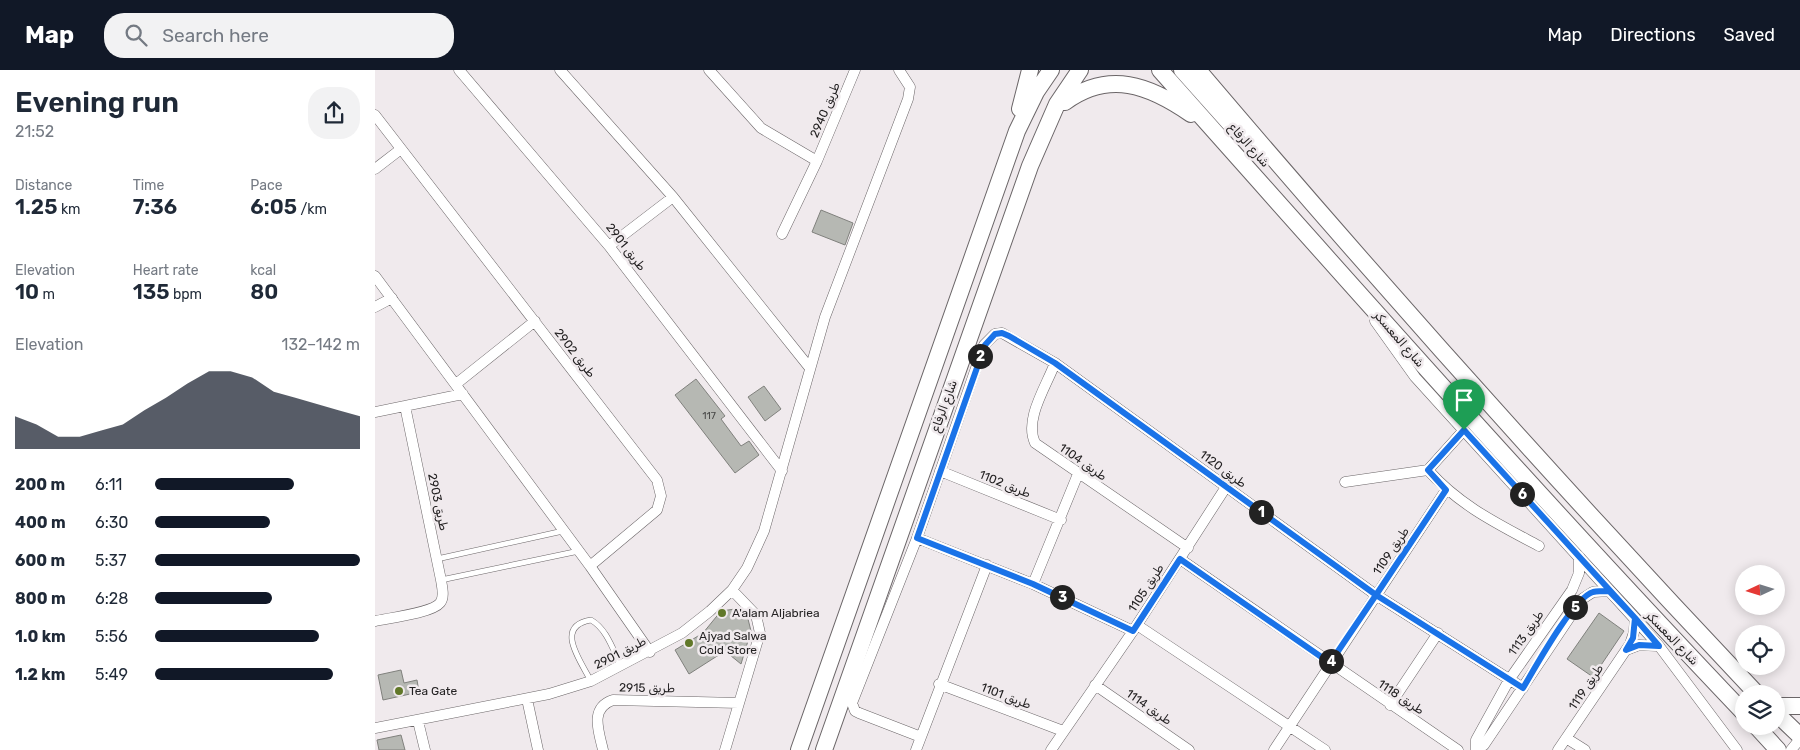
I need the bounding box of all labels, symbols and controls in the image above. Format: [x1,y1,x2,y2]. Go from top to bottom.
search box [104,13,454,58]
text: Map [25,21,74,49]
icon: search [122,21,150,49]
text: Search here [162,24,269,47]
text: Map [1547,24,1582,46]
text: Directions [1610,24,1696,46]
text: Saved [1724,24,1775,46]
street label: طريق 2940 [807,80,844,140]
text: Evening run [15,86,179,119]
button: share [308,87,360,139]
street label: شارع الرفاع [1224,120,1272,171]
text: 21:52 [15,122,54,141]
text: Distance [15,177,72,194]
text: Time [133,177,164,194]
text: Pace [250,177,282,194]
text: 1.25 [15,194,57,219]
text: 7:36 [133,194,177,219]
text: 6:05 [250,194,297,219]
text: km [57,201,81,218]
text: /km [297,201,327,218]
street label: طريق 2901 [602,221,649,274]
text: Elevation [15,262,75,279]
text: Heart rate [133,262,199,279]
text: kcal [250,262,276,279]
text: 10 [15,279,39,304]
text: 135 [133,279,170,304]
text: 80 [250,279,278,304]
text: m [39,286,55,303]
text: bpm [170,286,202,303]
street label: شارع المعسكر [1369,307,1427,371]
street label: طريق 2902 [551,326,598,381]
text: Elevation [15,335,84,354]
text: 132–142 m [282,335,360,354]
pin: 2 [967,344,993,368]
text: 2 [976,348,985,365]
street label: شارع الرفاع [928,378,962,435]
pin [1443,379,1485,430]
icon: arrive [1450,386,1478,414]
house number: 117 [702,410,716,422]
street label: طريق 1104 [1056,441,1109,484]
street label: طريق 1120 [1196,447,1249,491]
street label: طريق 1102 [977,467,1033,502]
street label: طريق 2903 [424,472,451,532]
text: 200 m [15,475,65,494]
text: 6:11 [95,475,122,494]
pin: 6 [1509,482,1535,506]
text: 6 [1518,486,1527,503]
pin: 1 [1249,500,1273,524]
text: 1 [1258,504,1265,521]
text: 400 m [15,513,66,532]
text: 6:30 [95,513,129,532]
street label: طريق 1109 [1370,525,1413,578]
text: 600 m [15,551,65,570]
text: 5:37 [95,551,126,570]
street label: طريق 1105 [1125,561,1168,615]
north arrow [1735,565,1785,615]
map controls [1735,565,1785,735]
pin: 3 [1049,584,1075,610]
text: 800 m [15,589,66,608]
text: 6:28 [95,589,128,608]
text: 3 [1058,589,1067,606]
pin: 5 [1563,594,1587,620]
text: 5 [1571,599,1580,616]
place label: A'alam Aljabriea [732,606,820,620]
marker: A'alam Aljabriea [716,607,728,619]
street label: شارع المعسكر [1641,607,1701,669]
street label: طريق 1113 [1505,608,1547,659]
button: locate [1735,625,1785,675]
text: 1.0 km [15,627,66,646]
text: 5:56 [95,627,128,646]
place label: Ajyad Salwa Cold Store [699,629,767,657]
street label: طريق 2901 [592,634,649,673]
marker: Ajyad Salwa Cold Store [683,637,695,649]
pin: 4 [1319,648,1343,674]
text: 4 [1327,653,1336,670]
street label: طريق 1119 [1566,662,1607,713]
text: 1.2 km [15,665,65,684]
text: 5:49 [95,665,128,684]
street label: طريق 1118 [1375,677,1427,718]
street label: طريق 1101 [979,680,1033,713]
street label: طريق 2915 [619,681,675,696]
place label: Tea Gate [409,684,458,698]
marker: Tea Gate [393,685,405,697]
button: layers [1735,685,1785,735]
street label: طريق 1114 [1123,686,1174,729]

